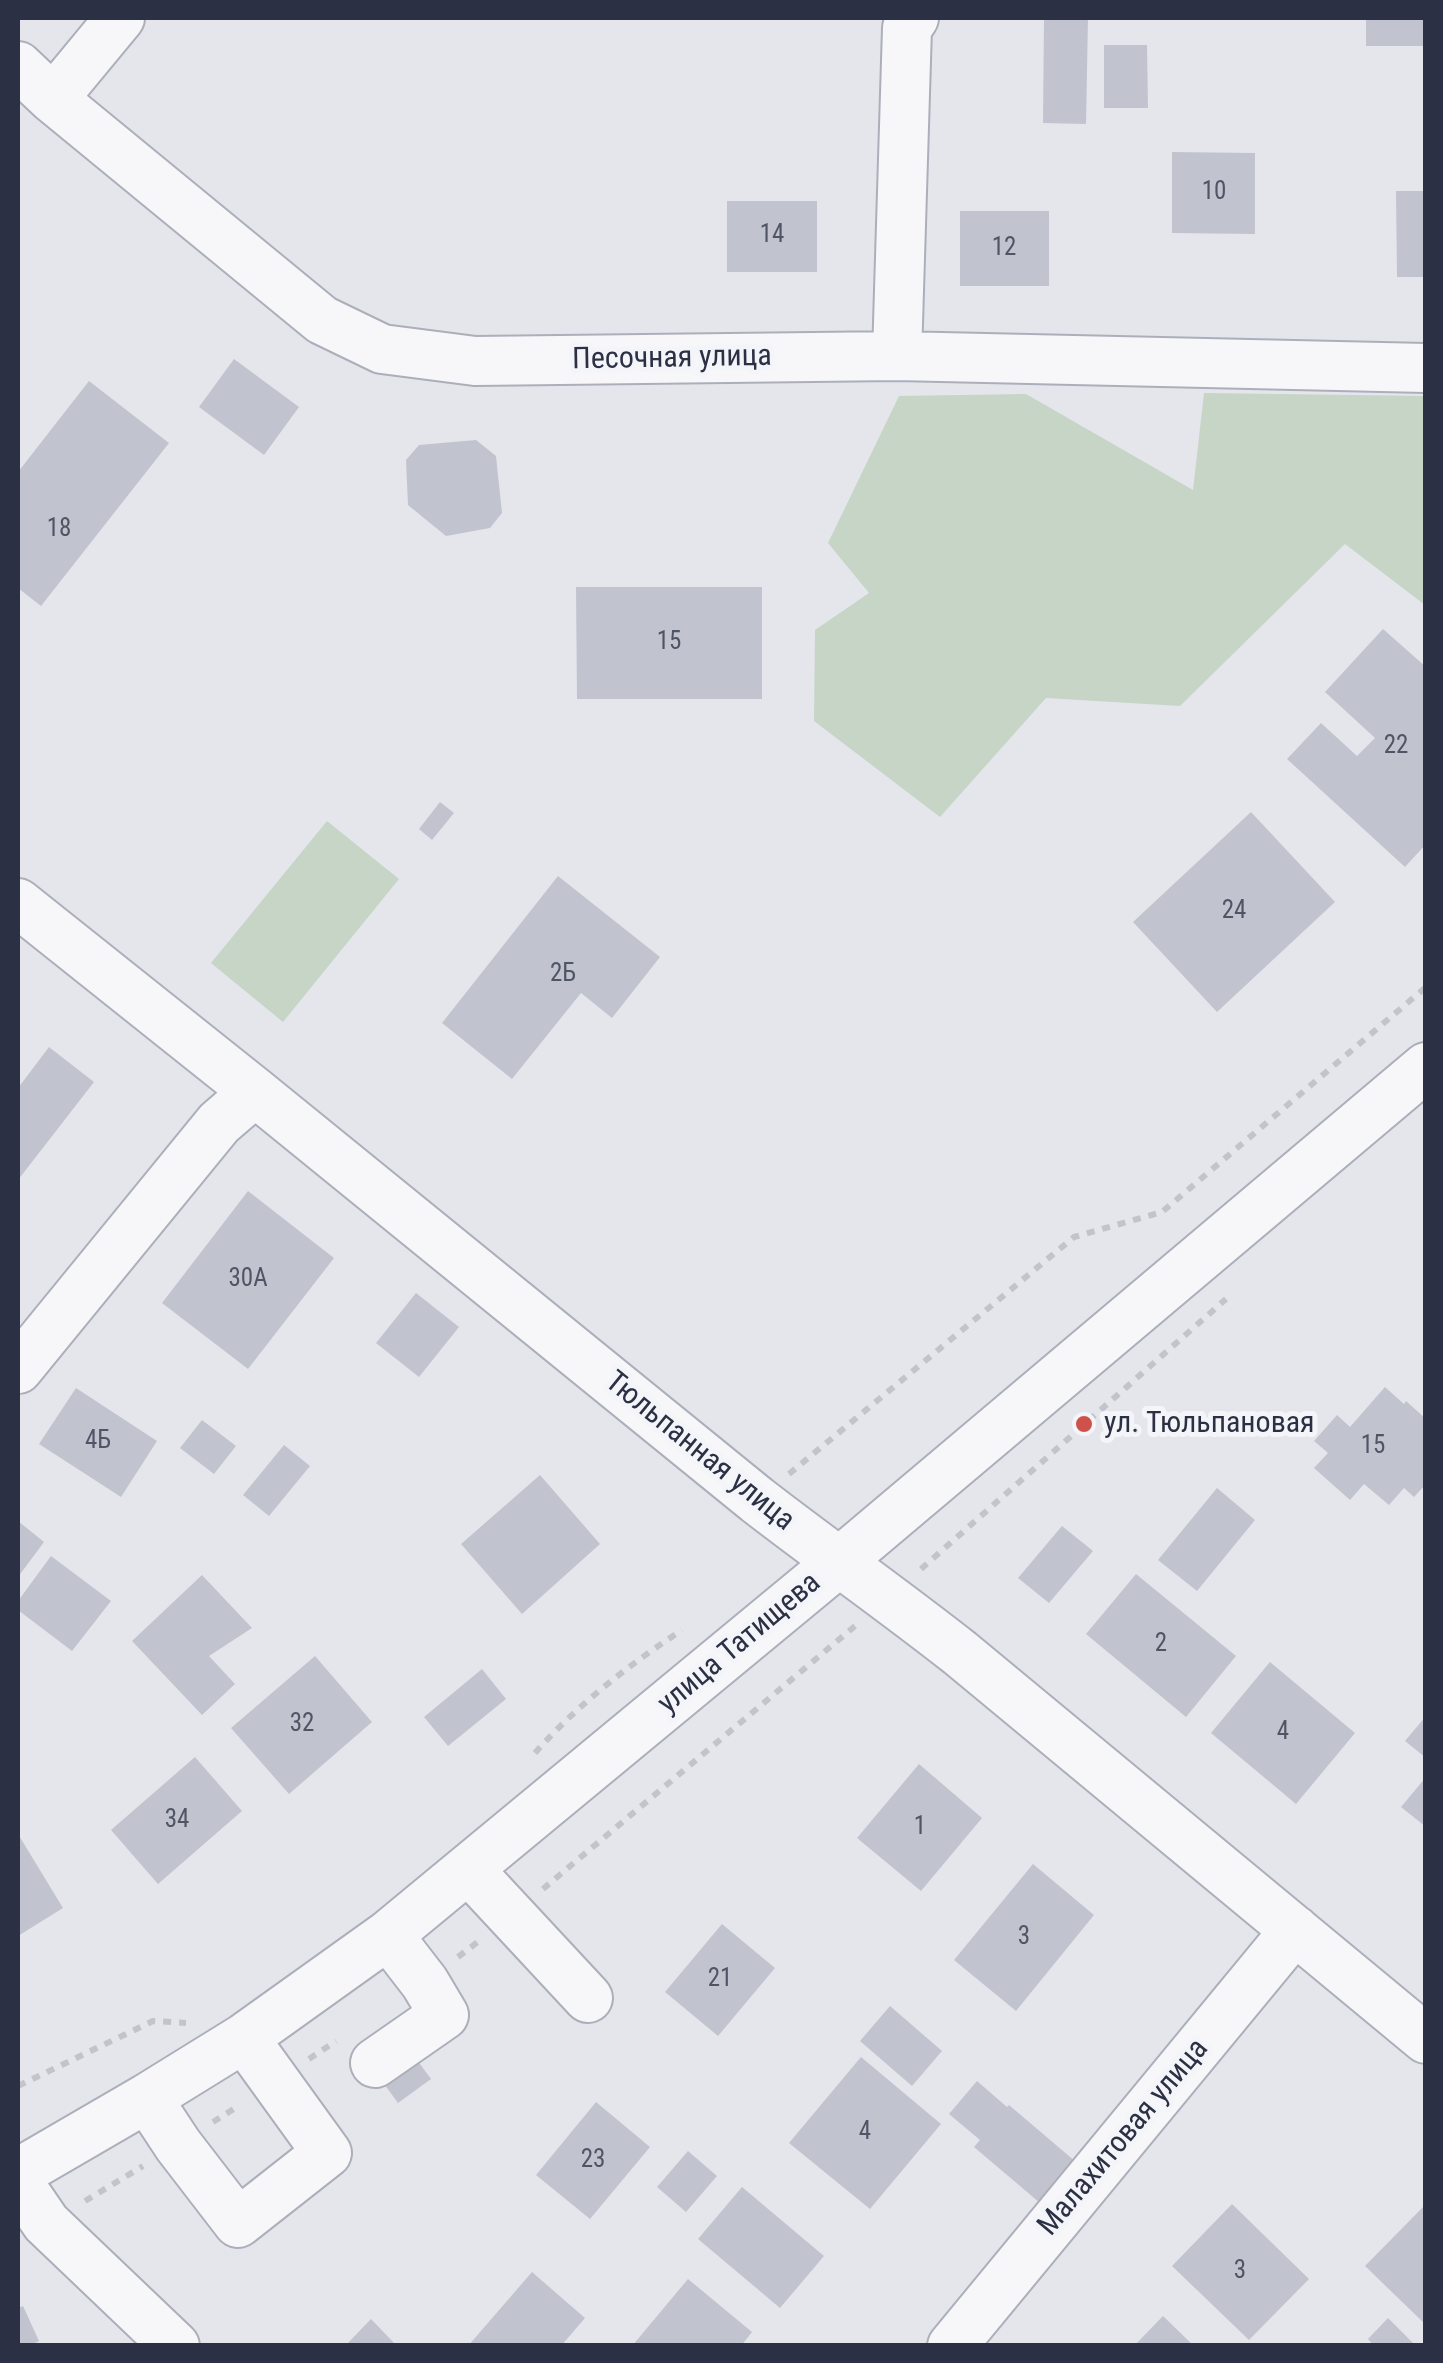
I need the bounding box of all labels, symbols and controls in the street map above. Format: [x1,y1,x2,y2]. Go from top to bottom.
house number: 10 [1202,178,1226,208]
house number: 14 [760,221,784,251]
house number: 12 [992,234,1016,264]
street label: Песочная улица [572,339,772,379]
house number: 18 [47,515,71,545]
house number: 15 [657,628,681,658]
house number: 22 [1384,732,1408,762]
house number: 24 [1222,897,1246,927]
house number: 2Б [550,960,576,990]
house number: 30А [228,1265,268,1295]
street label: Тюльпанная улица [597,1365,801,1539]
place label: ул. Тюльпановая [1104,1406,1315,1442]
marker: ул. Тюльпановая [1073,1413,1095,1435]
house number: 4Б [85,1427,111,1457]
house number: 15 [1361,1432,1385,1462]
street label: улица Татищева [651,1566,829,1722]
house number: 2 [1155,1630,1167,1660]
house number: 32 [290,1710,314,1740]
house number: 4 [1277,1718,1289,1748]
house number: 34 [165,1806,189,1836]
house number: 1 [914,1813,926,1843]
house number: 3 [1018,1923,1030,1953]
house number: 21 [708,1965,732,1995]
street label: Малахитовая улица [1031,2032,1217,2244]
house number: 4 [859,2118,871,2148]
house number: 23 [581,2146,605,2176]
house number: 3 [1234,2257,1246,2287]

